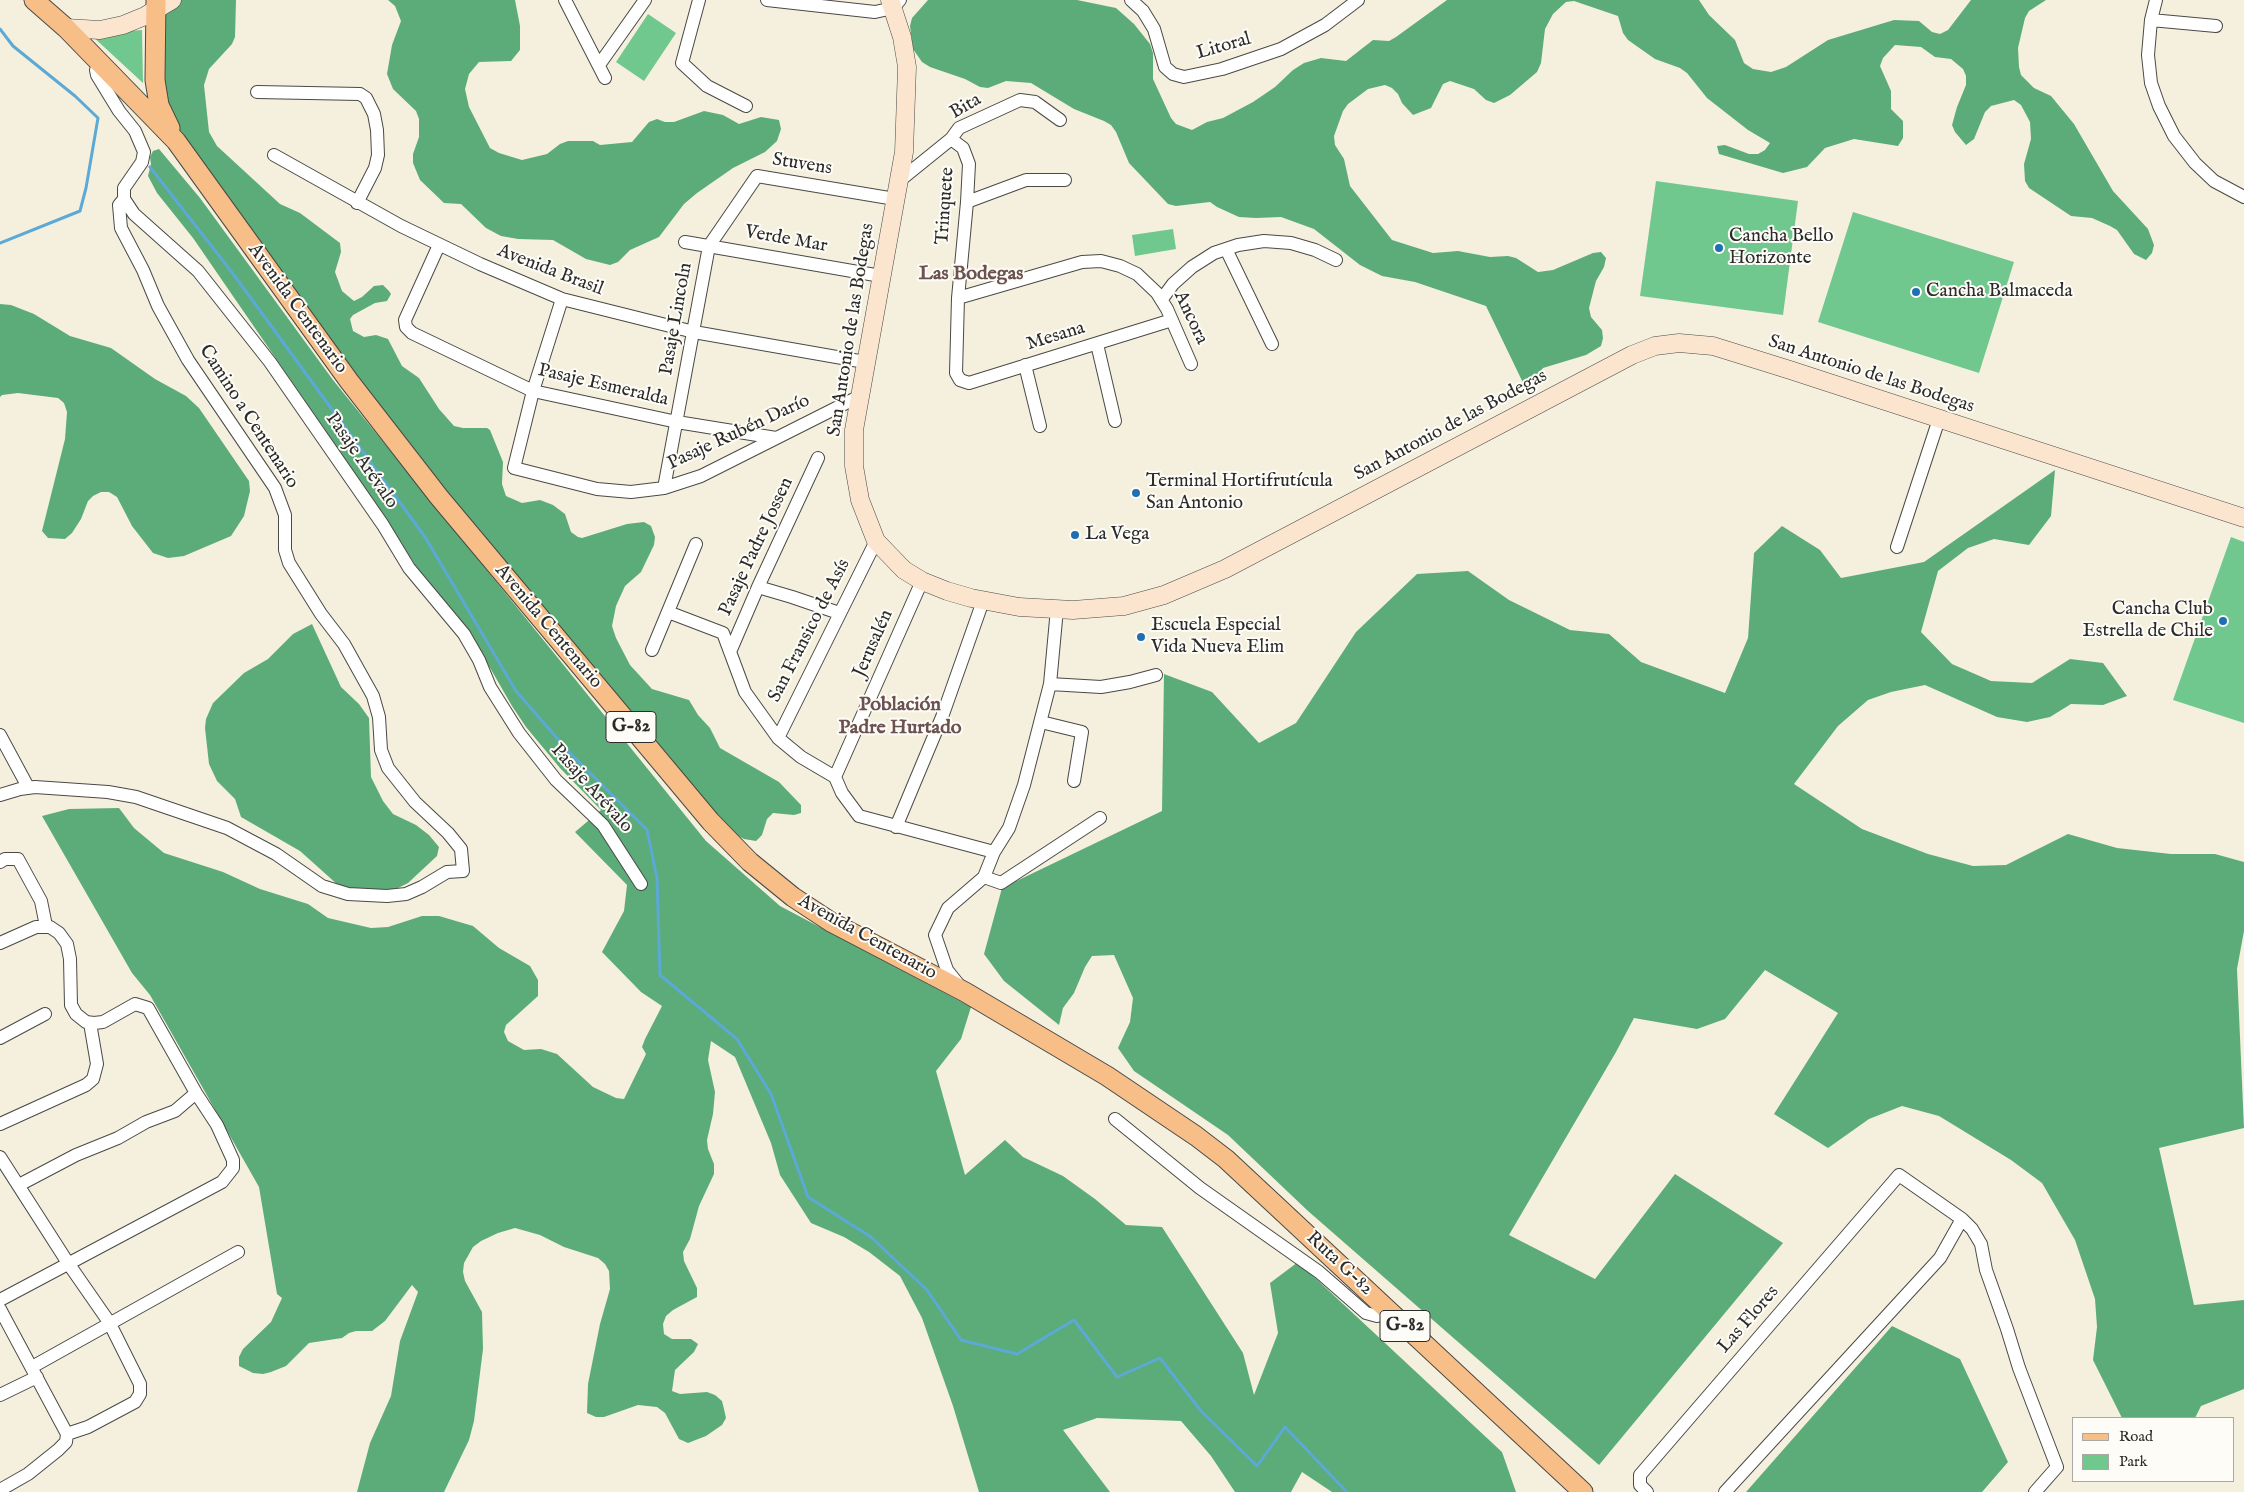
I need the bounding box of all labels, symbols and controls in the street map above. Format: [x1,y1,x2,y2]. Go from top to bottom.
street label: Litoral [1194,28,1254,66]
street label: Bita [946,89,986,125]
street label: Stuvens [771,149,833,181]
street label: Trinquete [932,166,960,246]
street label: Verde Mar [743,222,829,258]
street label: San Antonio de las Bodegas [824,222,880,438]
place label: Cancha Bello Horizonte [1729,226,1833,270]
street label: Avenida Centenario [242,240,352,378]
street label: Avenida Brasil [494,240,606,302]
marker: Cancha Bello Horizonte [1713,242,1725,254]
street label: Pasaje Lincoln [656,261,698,377]
district label: Las Bodegas [919,263,1023,287]
place label: Cancha Balmaceda [1926,281,2073,303]
marker: Cancha Balmaceda [1910,286,1922,298]
street label: Ancora [1168,288,1212,348]
street label: Mesana [1024,317,1088,357]
street label: San Antonio de las Bodegas [1765,331,1977,419]
street label: Camino a Centenario [193,341,303,493]
street label: Pasaje Esmeralda [536,360,670,412]
street label: San Antonio de las Bodegas [1351,365,1551,487]
street label: Pasaje Rubén Darío [664,390,814,476]
street label: Pasaje Arévalo [320,409,402,513]
place label: Terminal Hortifrutícula San Antonio [1146,471,1333,515]
street label: Pasaje Padre Jossen [715,474,799,620]
marker: Terminal Hortifrutícula San Antonio [1130,487,1142,499]
place label: La Vega [1085,524,1150,546]
marker: La Vega [1069,529,1081,541]
street label: San Fransico de Asís [764,556,856,706]
street label: Avenida Centenario [489,560,607,694]
place label: Cancha Club Estrella de Chile [2083,599,2213,643]
street label: Jerusalén [849,607,899,681]
place label: Escuela Especial Vida Nueva Elim [1151,615,1284,659]
marker: Cancha Club Estrella de Chile [2217,615,2229,627]
marker: Escuela Especial Vida Nueva Elim [1135,631,1147,643]
district label: Población Padre Hurtado [838,694,962,741]
road number: G-82 [606,712,656,742]
street label: Pasaje Arévalo [545,740,637,838]
street label: Avenida Centenario [794,890,940,986]
street label: Ruta G-82 [1301,1227,1377,1301]
street label: Las Flores [1713,1281,1785,1359]
road number: G-82 [1380,1310,1430,1342]
legend [2072,1417,2234,1482]
text: Road [2119,1427,2153,1446]
text: Park [2119,1452,2148,1471]

